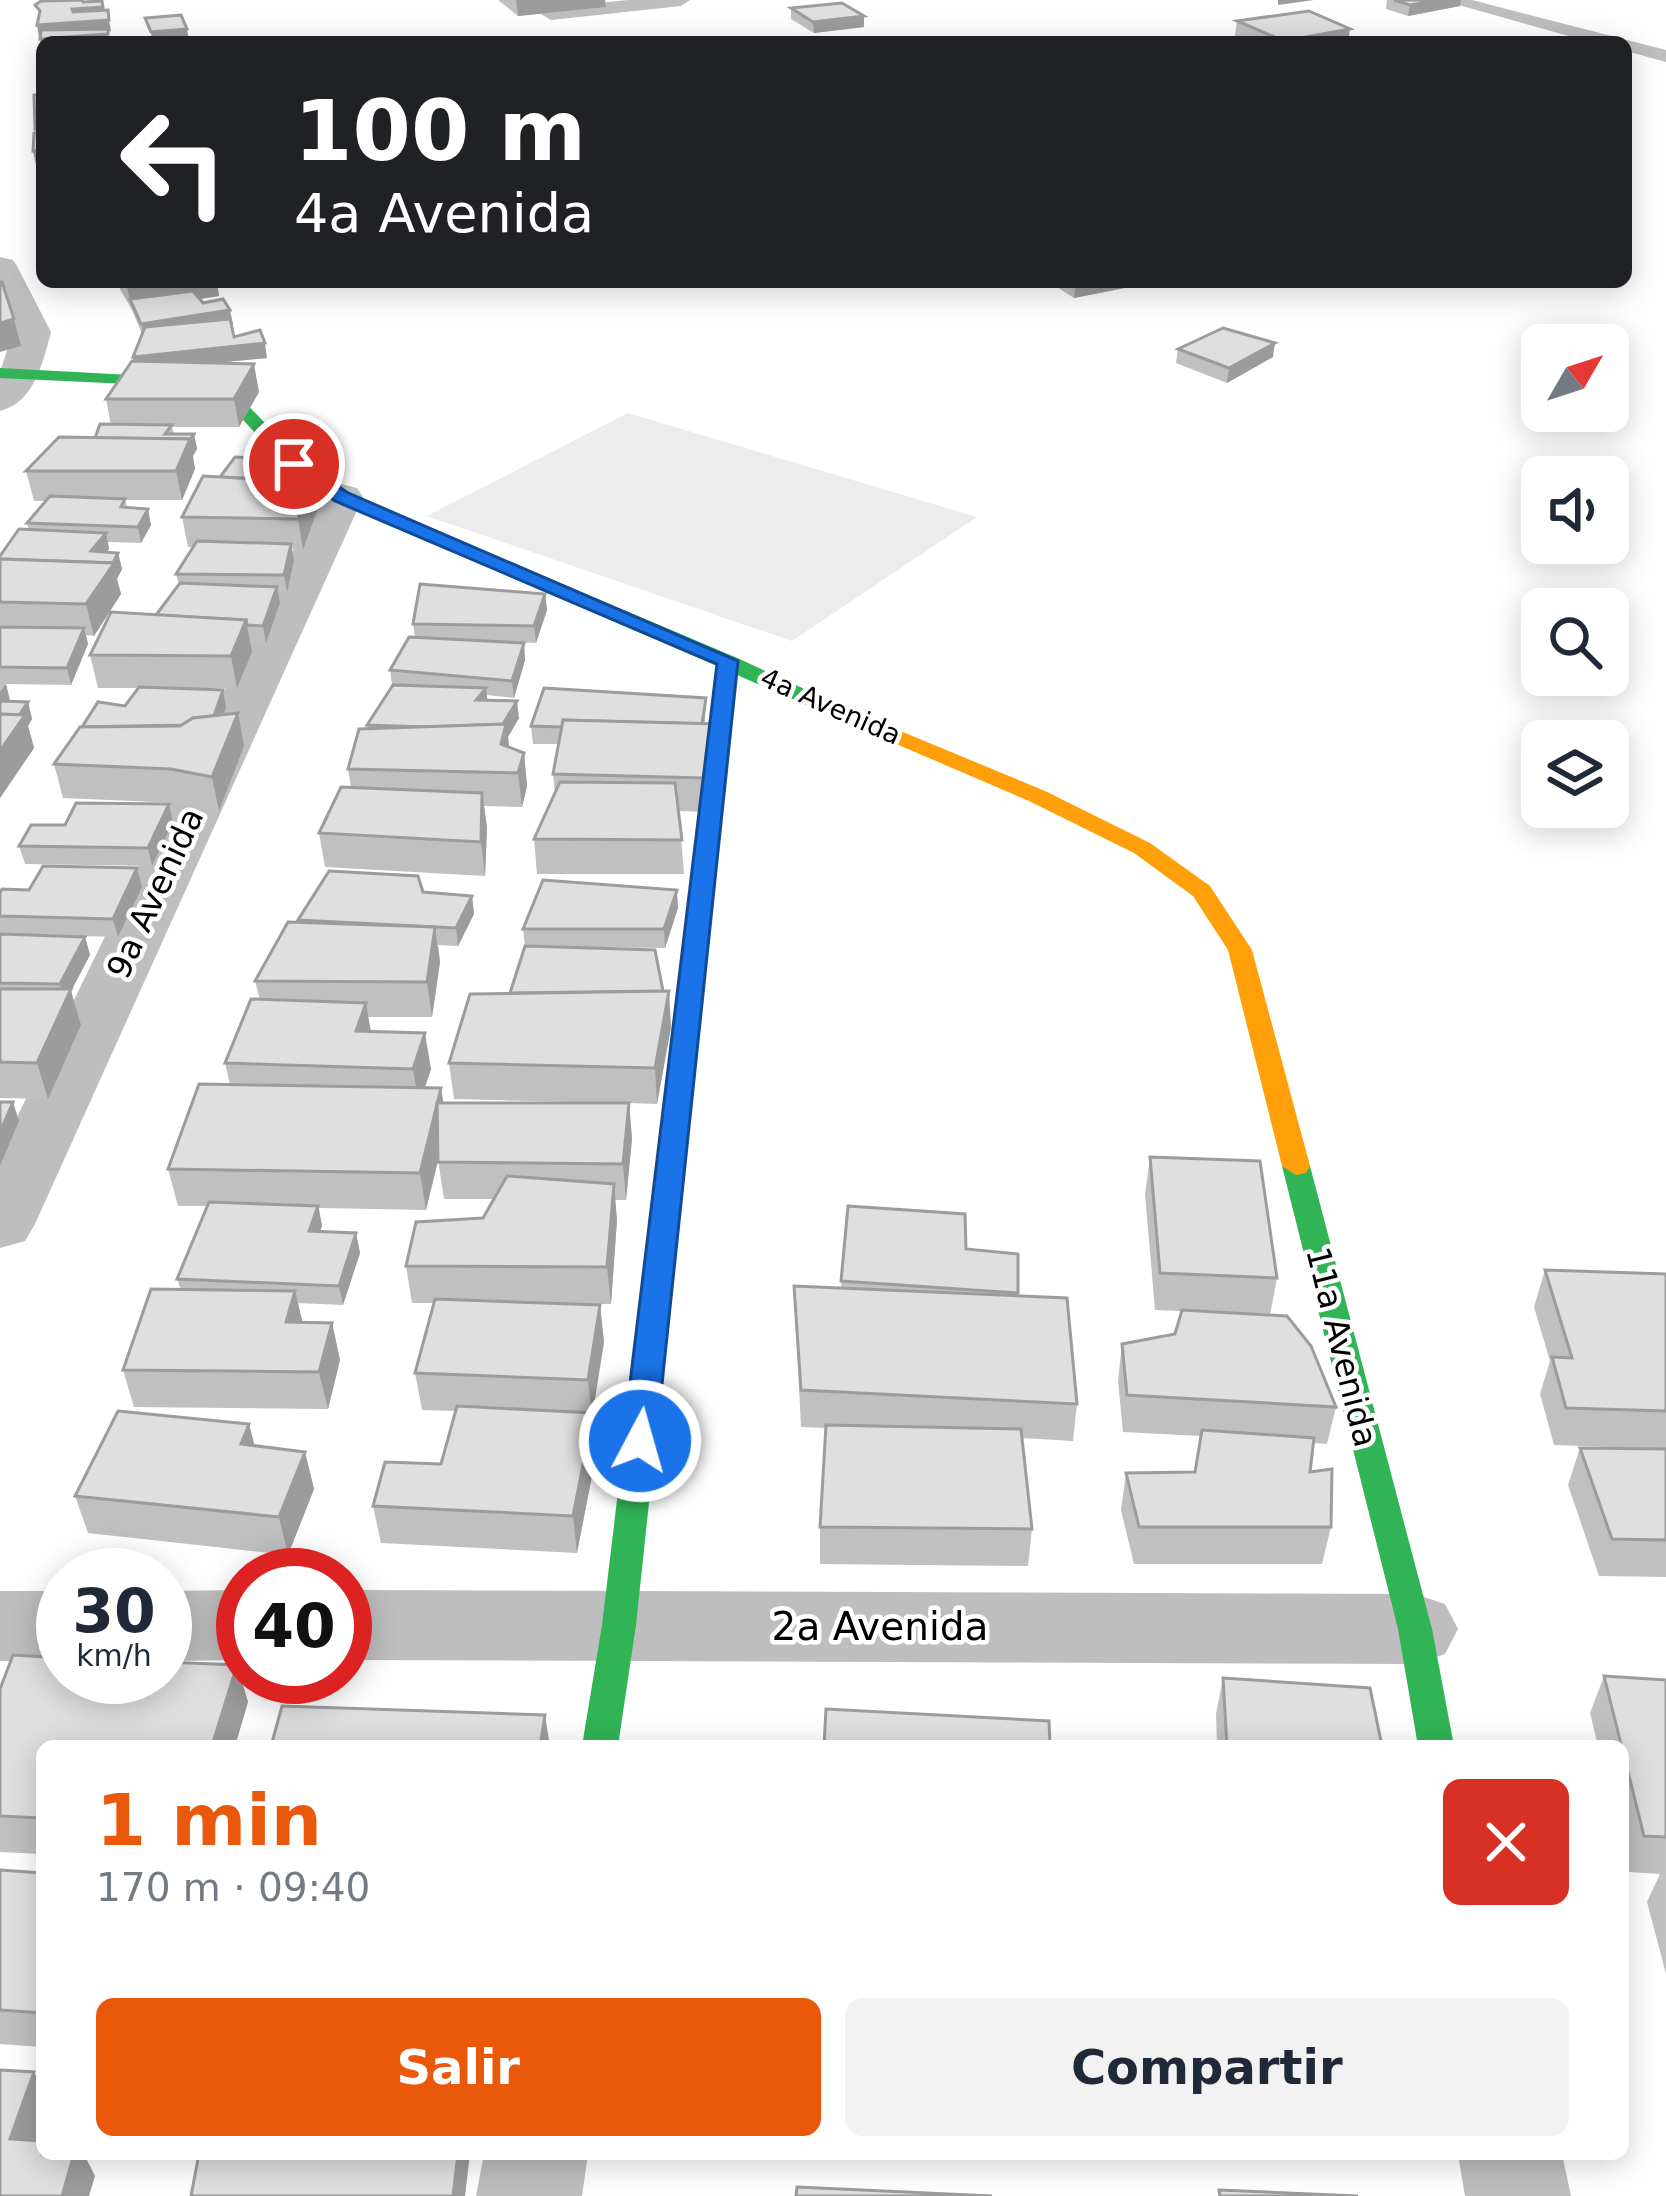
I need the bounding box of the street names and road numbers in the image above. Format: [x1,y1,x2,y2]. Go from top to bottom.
street label: 4a Avenida [756,661,906,751]
street label: 9a Avenida [99,802,211,984]
street label: 11a Avenida [1298,1243,1386,1451]
street label: 2a Avenida [772,1604,988,1649]

